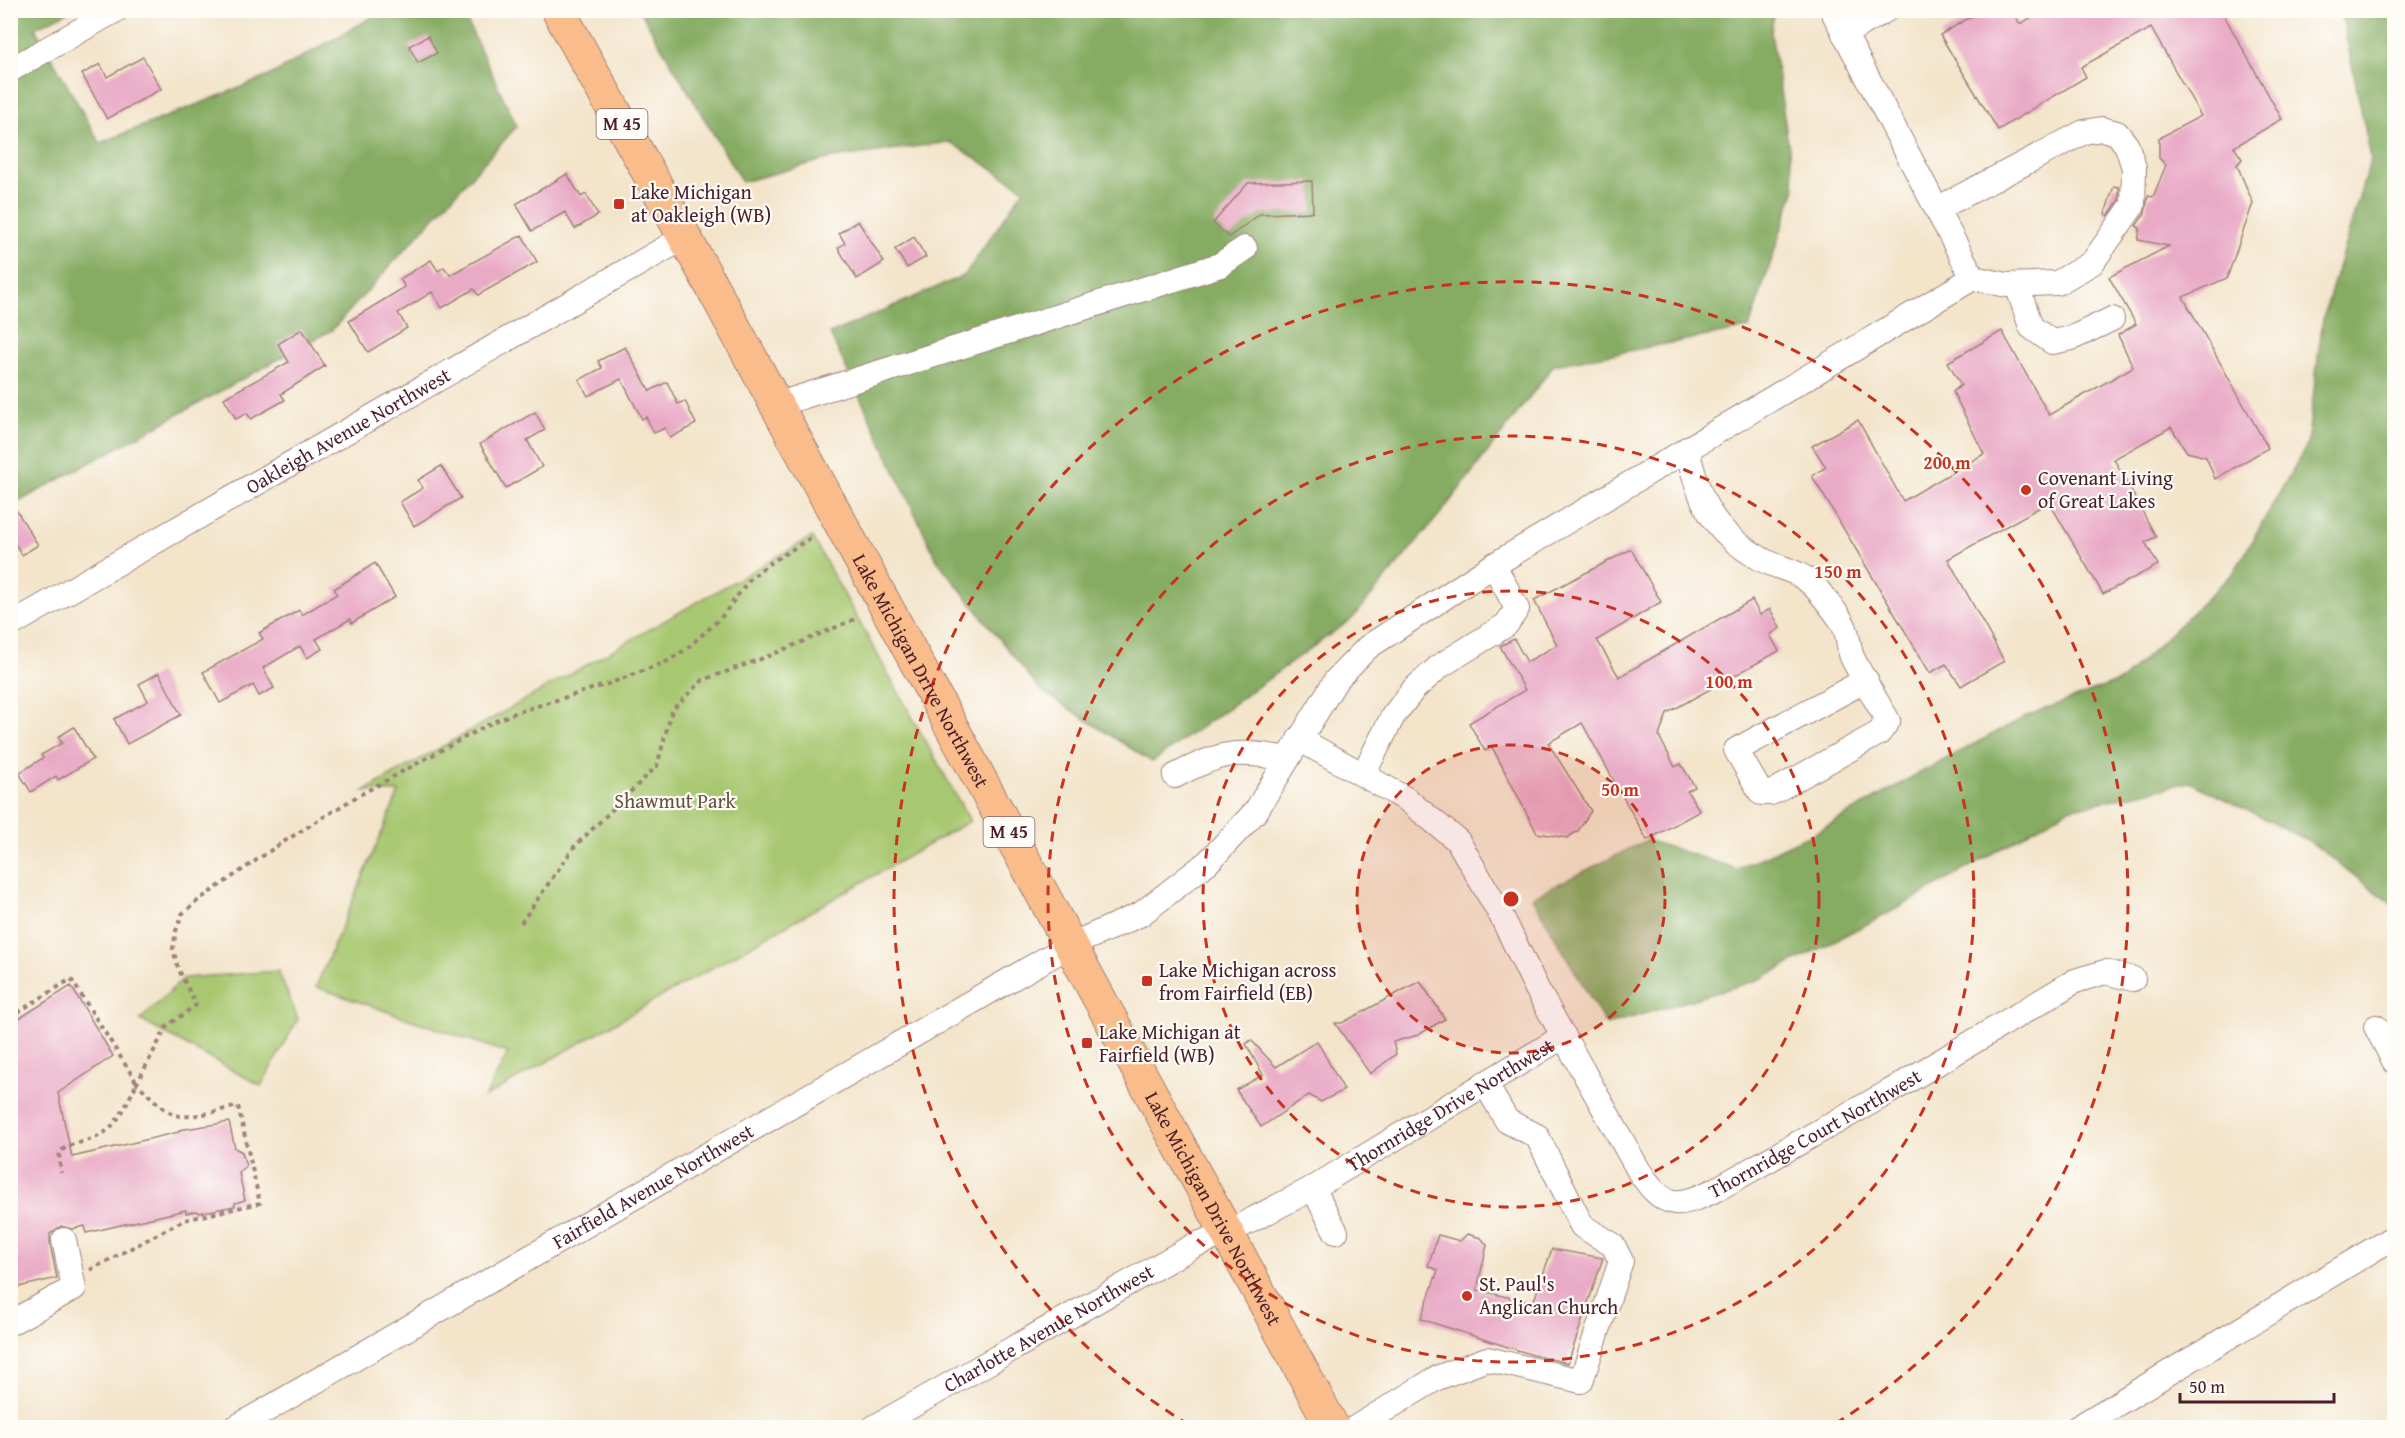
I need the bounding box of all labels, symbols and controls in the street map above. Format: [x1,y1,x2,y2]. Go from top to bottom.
road number: M 45 [596,109,648,139]
place label: Lake Michigan at Oakleigh (WB) [631,177,771,229]
marker: Lake Michigan at Oakleigh (WB) [612,197,626,211]
street label: Oakleigh Avenue Northwest [240,360,456,501]
text: 200 m [1923,449,1971,476]
place label: Covenant Living of Great Lakes [2038,463,2173,515]
marker: Covenant Living of Great Lakes [2019,483,2033,497]
street label: Lake Michigan Drive Northwest [846,548,997,793]
text: 150 m [1814,558,1862,585]
text: 100 m [1705,668,1753,695]
text: 50 m [1601,776,1640,803]
park label: Shawmut Park [614,786,737,815]
road number: M 45 [984,817,1034,847]
centre of rings [1501,889,1521,909]
place label: Lake Michigan across from Fairfield (EB) [1159,955,1337,1007]
marker: Lake Michigan across from Fairfield (EB) [1140,974,1154,988]
place label: Lake Michigan at Fairfield (WB) [1099,1017,1241,1069]
street label: Thornridge Drive Northwest [1341,1030,1559,1178]
marker: Lake Michigan at Fairfield (WB) [1080,1036,1094,1050]
street label: Thornridge Court Northwest [1704,1061,1926,1205]
street label: Lake Michigan Drive Northwest [1138,1086,1289,1330]
street label: Fairfield Avenue Northwest [547,1116,759,1255]
street label: Charlotte Avenue Northwest [938,1256,1159,1399]
place label: St. Paul's Anglican Church [1479,1269,1618,1321]
marker: St. Paul's Anglican Church [1460,1289,1474,1303]
scale bar [2180,1366,2334,1404]
text: 50 m [2189,1373,2225,1400]

